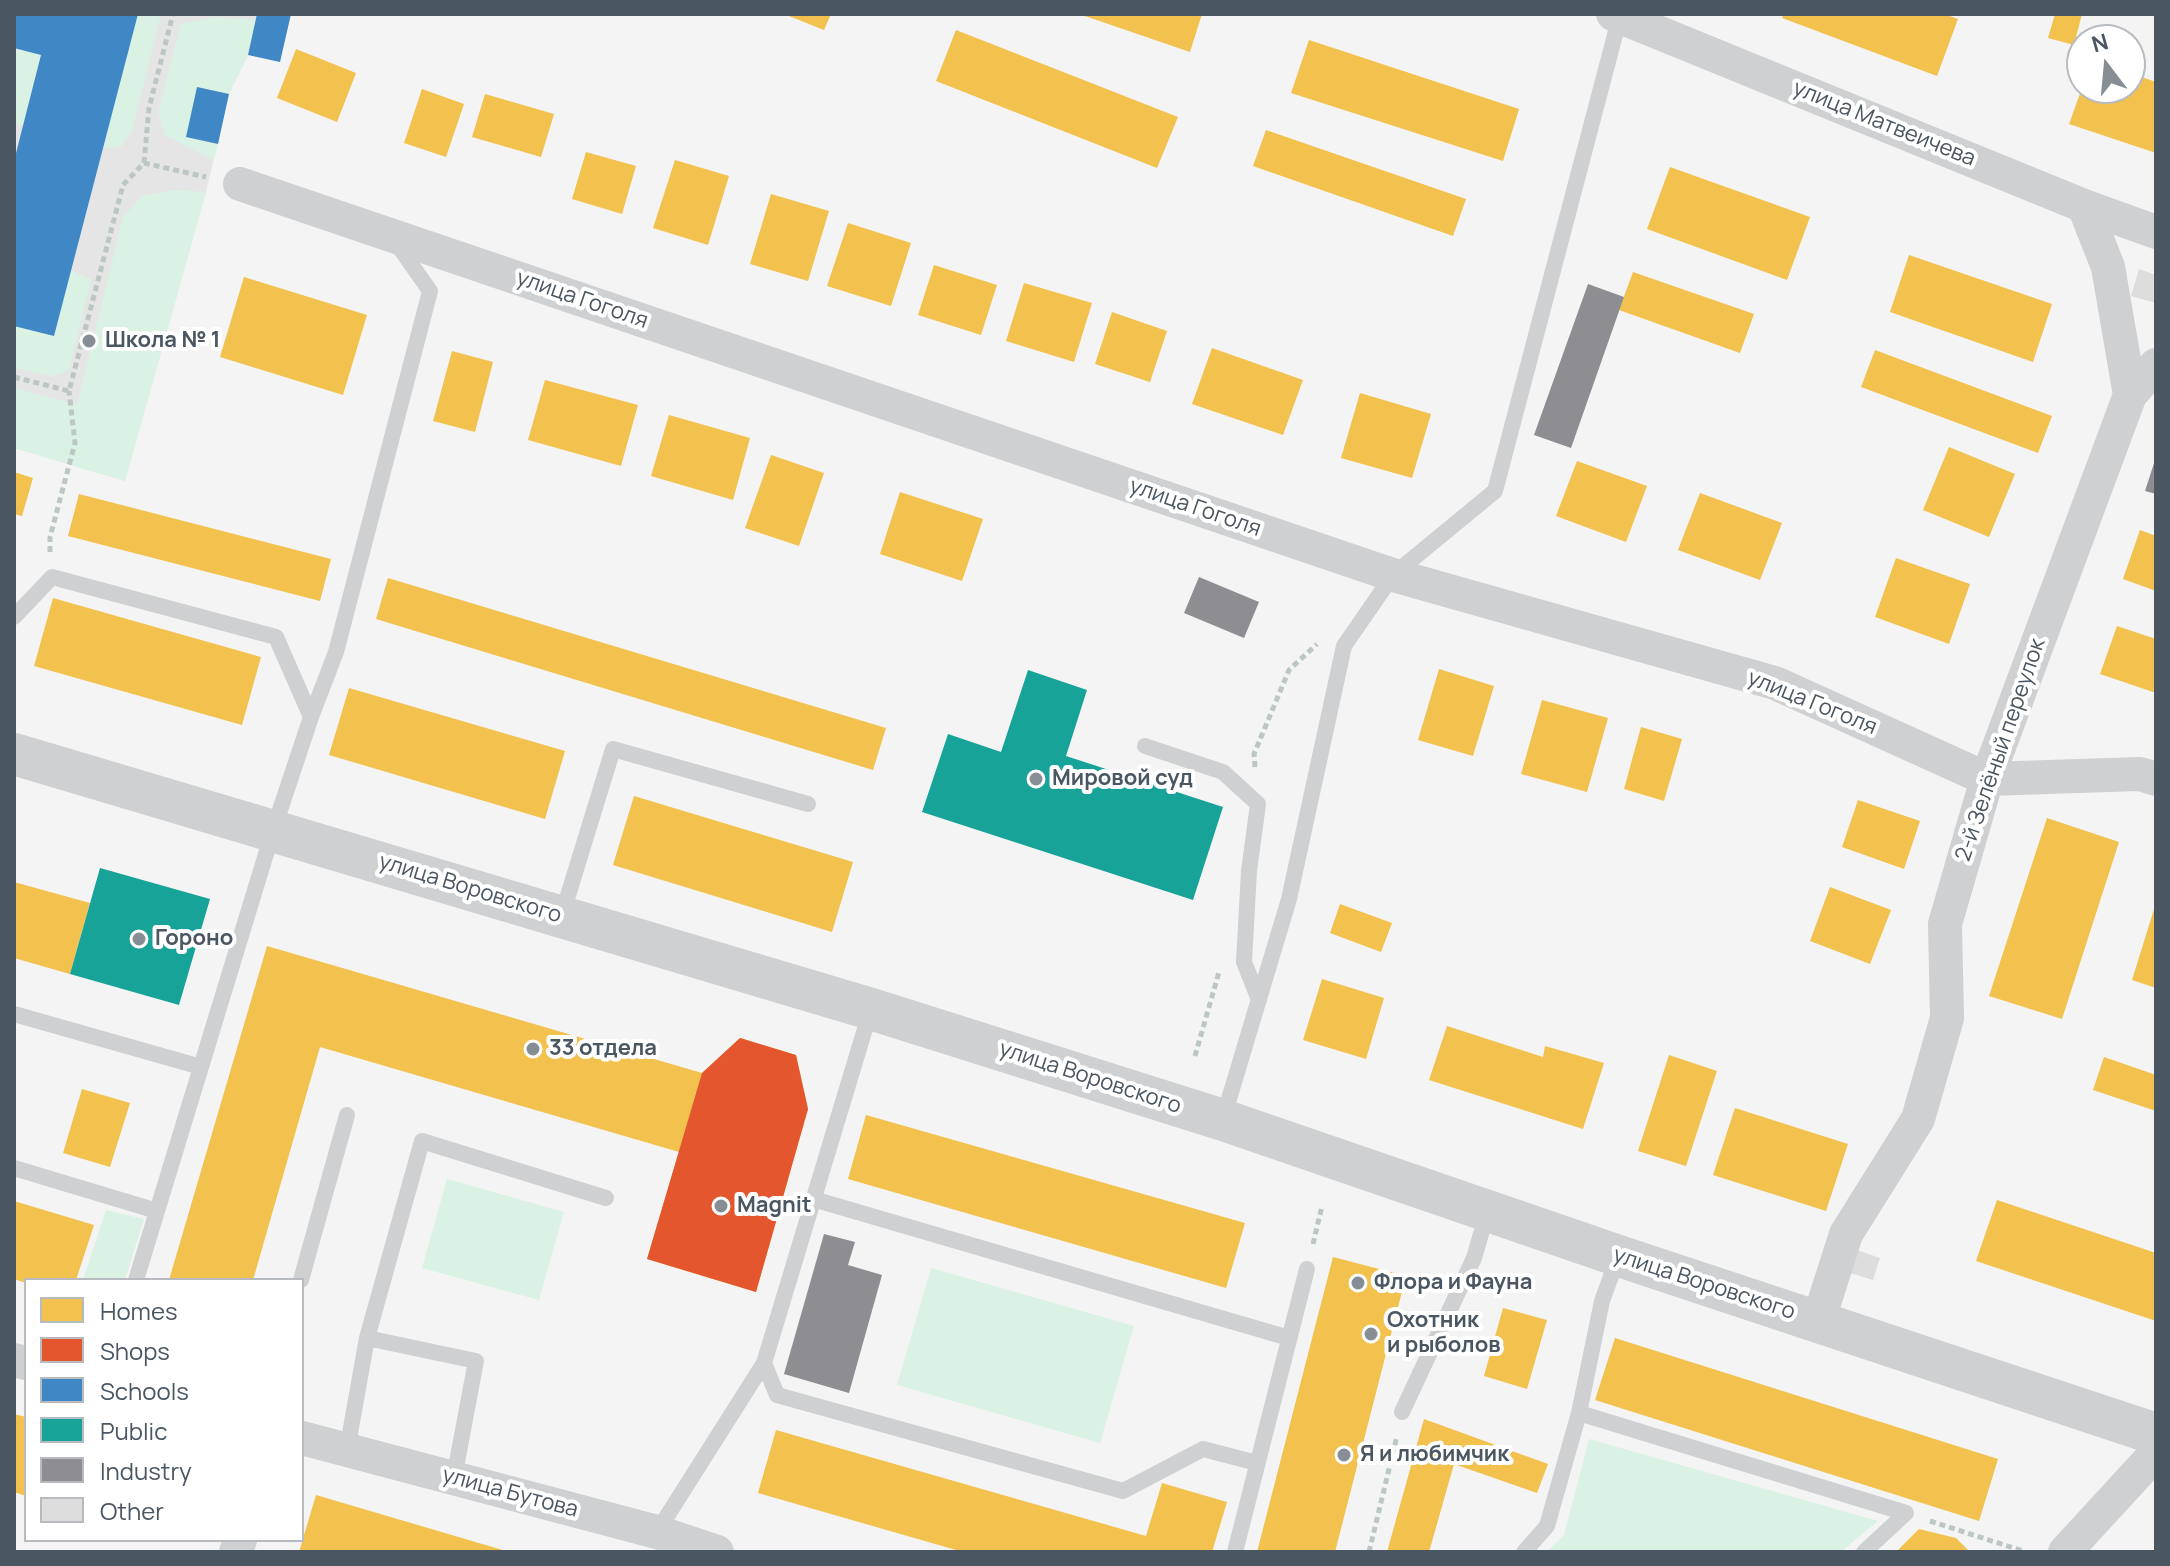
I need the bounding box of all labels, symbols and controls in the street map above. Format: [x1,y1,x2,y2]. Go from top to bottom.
north arrow [2066,24,2146,104]
text: N [2088,26,2112,59]
street label: улица Матвеичева [1789,75,1979,173]
street label: улица Гоголя [513,265,651,335]
place label: Школа № 1 [105,328,220,354]
marker: Школа № 1 [80,332,98,350]
street label: улица Гоголя [1126,473,1264,543]
street label: 2-й Зелёный переулок [1950,635,2052,865]
street label: улица Гоголя [1743,665,1881,741]
place label: Мировой суд [1052,766,1193,792]
marker: Мировой суд [1027,770,1045,788]
street label: улица Воровского [375,849,565,929]
place label: Гороно [155,926,233,952]
marker: Гороно [130,930,148,948]
place label: 33 отдела [549,1036,657,1062]
street label: улица Воровского [996,1036,1184,1120]
marker: 33 отдела [524,1040,542,1058]
place label: Magnit [737,1193,811,1219]
marker: Magnit [712,1197,730,1215]
street label: улица Воровского [1610,1242,1798,1326]
place label: Флора и Фауна [1374,1270,1532,1296]
marker: Флора и Фауна [1349,1274,1367,1292]
legend [24,1278,304,1542]
text: Homes [100,1294,178,1327]
place label: Охотник и рыболов [1387,1308,1501,1360]
marker: Охотник и рыболов [1362,1325,1380,1343]
text: Shops [100,1334,170,1367]
text: Schools [100,1374,189,1407]
text: Public [100,1414,167,1447]
place label: Я и любимчик [1360,1442,1509,1468]
marker: Я и любимчик [1335,1446,1353,1464]
text: Industry [100,1454,192,1487]
street label: улица Бутова [439,1462,581,1524]
text: Other [100,1494,164,1527]

